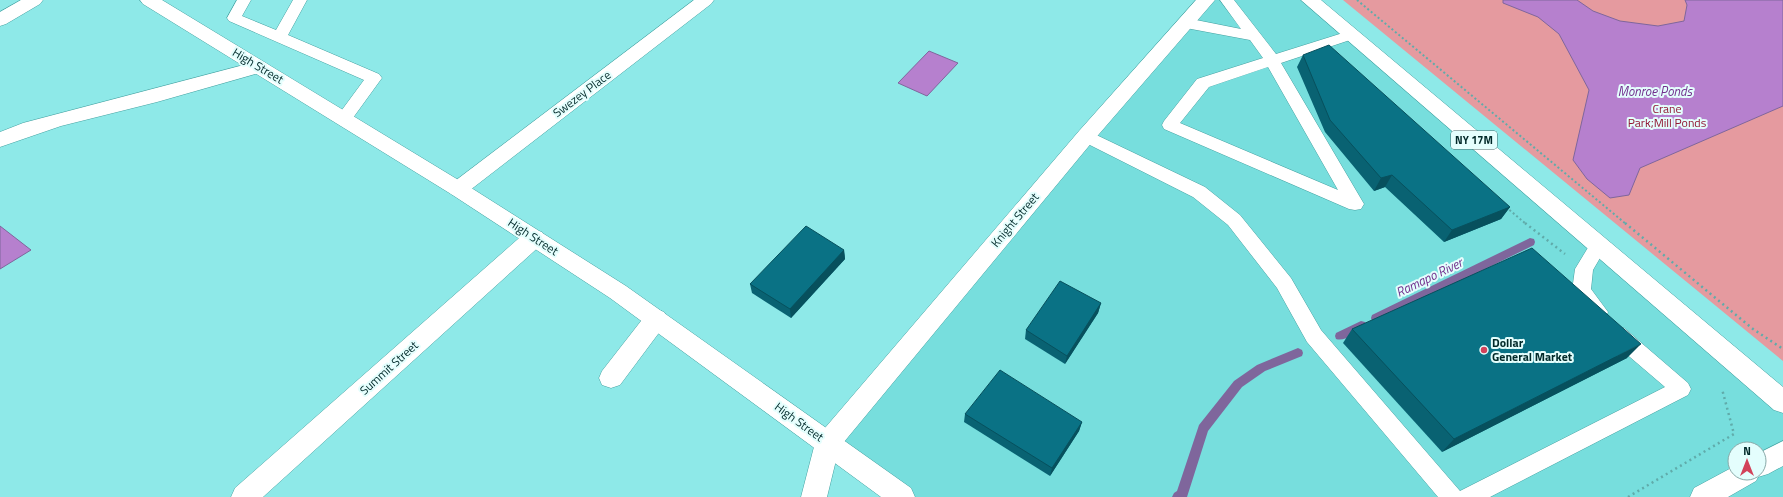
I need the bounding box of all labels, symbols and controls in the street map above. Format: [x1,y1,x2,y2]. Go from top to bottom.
street label: High Street [229,43,288,89]
street label: Swezey Place [549,65,615,122]
water label: Monroe Ponds [1618,81,1694,101]
park label: Crane Park;Mill Ponds [1628,99,1707,132]
road number: NY 17M [1451,131,1497,149]
street label: Knight Street [986,188,1044,251]
street label: High Street [504,213,563,260]
water label: Ramapo River [1392,251,1467,302]
place label: Dollar General Market [1492,333,1573,366]
street label: Summit Street [355,335,423,399]
marker: Dollar General Market [1479,345,1489,355]
street label: High Street [771,397,829,446]
north arrow [1727,441,1767,481]
text: N [1743,443,1751,459]

